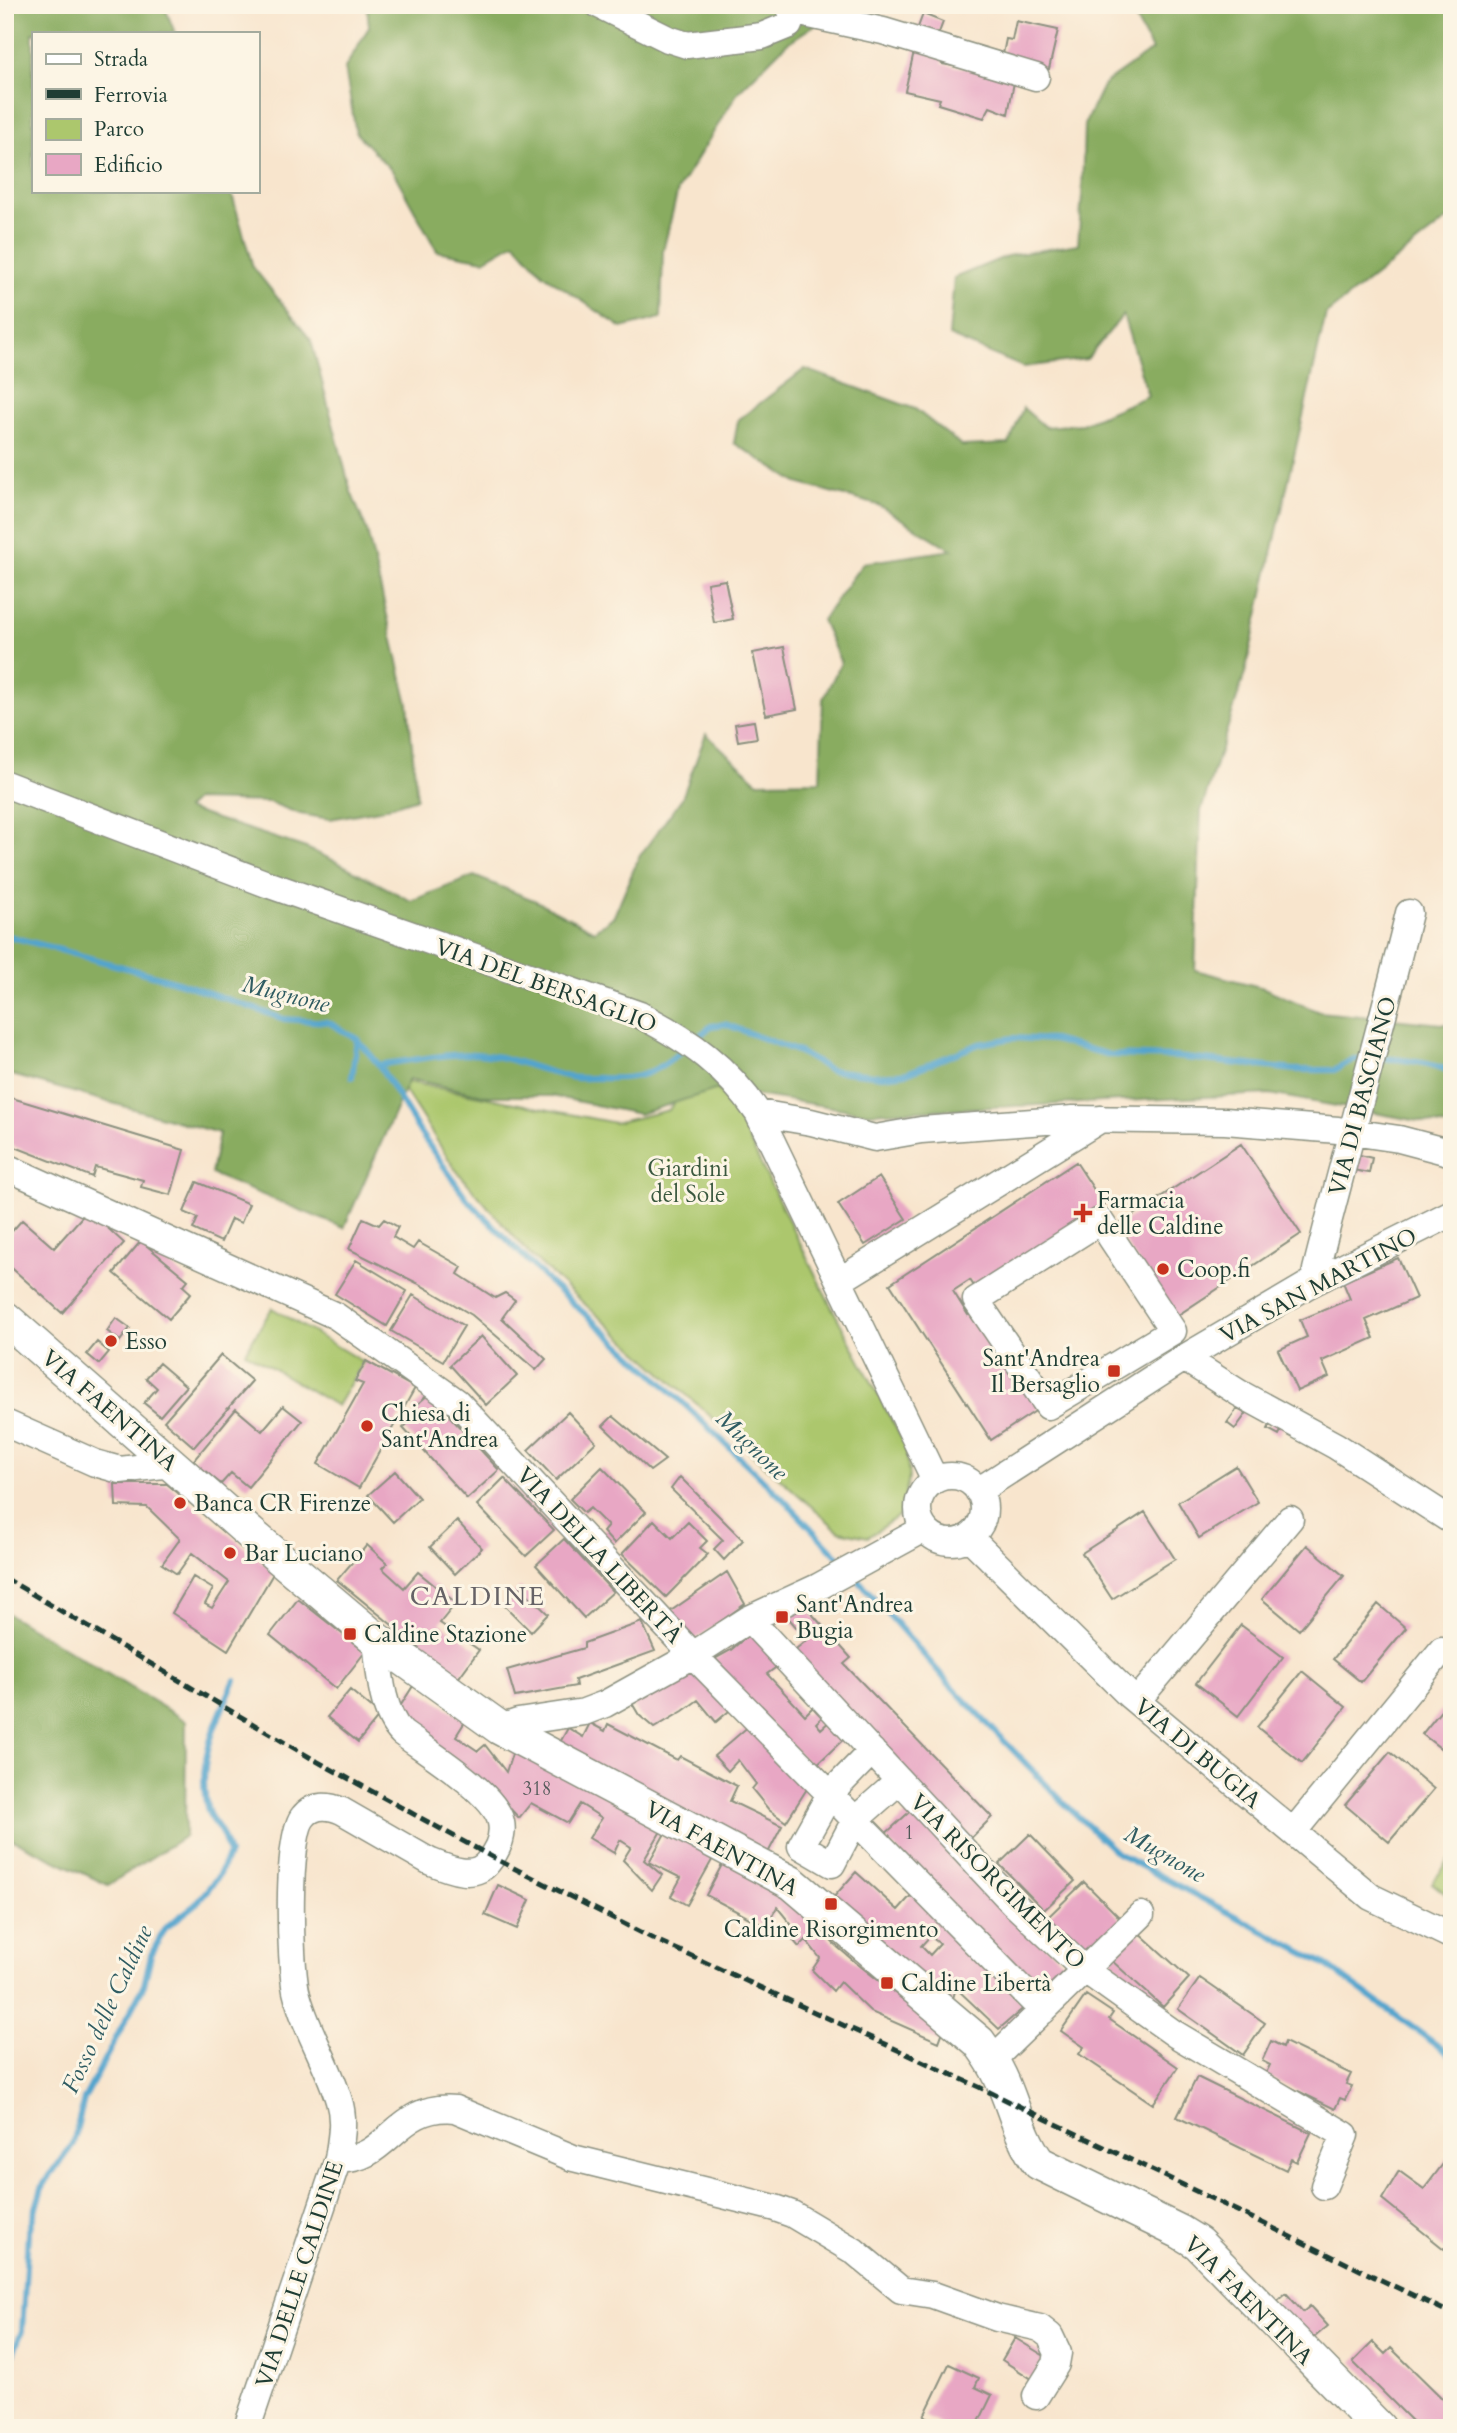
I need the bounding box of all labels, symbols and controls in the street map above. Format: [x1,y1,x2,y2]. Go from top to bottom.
legend [32,32,259,192]
text: Strada [94,45,148,74]
text: Ferrovia [94,81,168,110]
text: Parco [94,115,144,144]
text: Edificio [94,151,163,180]
street label: VIA DEL BERSAGLIO [431,931,661,1040]
water label: Mugnone [239,968,334,1021]
street label: VIA DI BASCIANO [1321,993,1404,1199]
park label: Giardini del Sole [647,1153,729,1210]
place label: Farmacia delle Caldine [1097,1185,1224,1242]
marker: Farmacia delle Caldine [1075,1205,1091,1221]
street label: VIA SAN MARTINO [1214,1220,1422,1351]
place label: Coop.fi [1177,1254,1251,1285]
marker: Coop.fi [1155,1261,1171,1277]
place label: Esso [125,1326,167,1357]
marker: Esso [103,1333,119,1349]
street label: VIA FAENTINA [35,1342,185,1479]
place label: Sant'Andrea Il Bersaglio [983,1343,1100,1400]
marker: Sant'Andrea Il Bersaglio [1106,1363,1122,1379]
place label: Chiesa di Sant'Andrea [381,1398,499,1455]
water label: Mugnone [708,1403,796,1489]
marker: Chiesa di Sant'Andrea [359,1418,375,1434]
street label: VIA DELLA LIBERTÀ [509,1460,690,1651]
place label: Banca CR Firenze [194,1488,371,1519]
marker: Banca CR Firenze [172,1495,188,1511]
place label: Bar Luciano [244,1538,363,1569]
marker: Bar Luciano [222,1545,238,1561]
district label: CALDINE [410,1579,546,1614]
place label: Sant'Andrea Bugia [796,1589,914,1646]
marker: Sant'Andrea Bugia [774,1609,790,1625]
place label: Caldine Stazione [364,1619,527,1650]
marker: Caldine Stazione [342,1626,358,1642]
street label: VIA DI BUGIA [1128,1691,1268,1816]
house number: 318 [522,1776,552,1802]
street label: VIA RISORGIMENTO [903,1787,1092,1976]
street label: VIA FAENTINA [639,1793,805,1904]
water label: Mugnone [1118,1818,1212,1891]
house number: 1 [904,1820,914,1846]
marker: Caldine Risorgimento [823,1896,839,1912]
place label: Caldine Risorgimento [724,1914,938,1945]
water label: Fosso delle Caldine [54,1919,161,2098]
place label: Caldine Libertà [901,1968,1052,1999]
marker: Caldine Libertà [879,1975,895,1991]
street label: VIA DELLE CALDINE [248,2157,351,2391]
street label: VIA FAENTINA [1177,2229,1321,2372]

